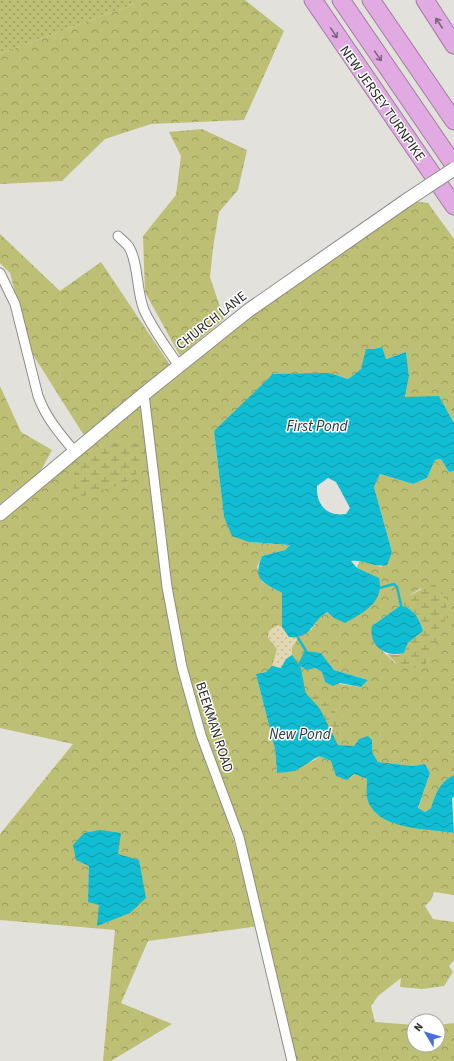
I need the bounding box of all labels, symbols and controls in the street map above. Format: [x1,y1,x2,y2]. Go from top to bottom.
one-way arrow [435,17,444,28]
one-way arrow [330,27,338,38]
street label: NEW JERSEY TURNPIKE [335,42,430,165]
one-way arrow [374,50,382,61]
street label: CHURCH LANE [172,287,251,355]
water label: First Pond [286,416,349,437]
street label: BEEKMAN ROAD [190,679,238,775]
water label: New Pond [269,724,332,745]
north arrow [406,1013,446,1053]
text: N [410,1020,427,1035]

